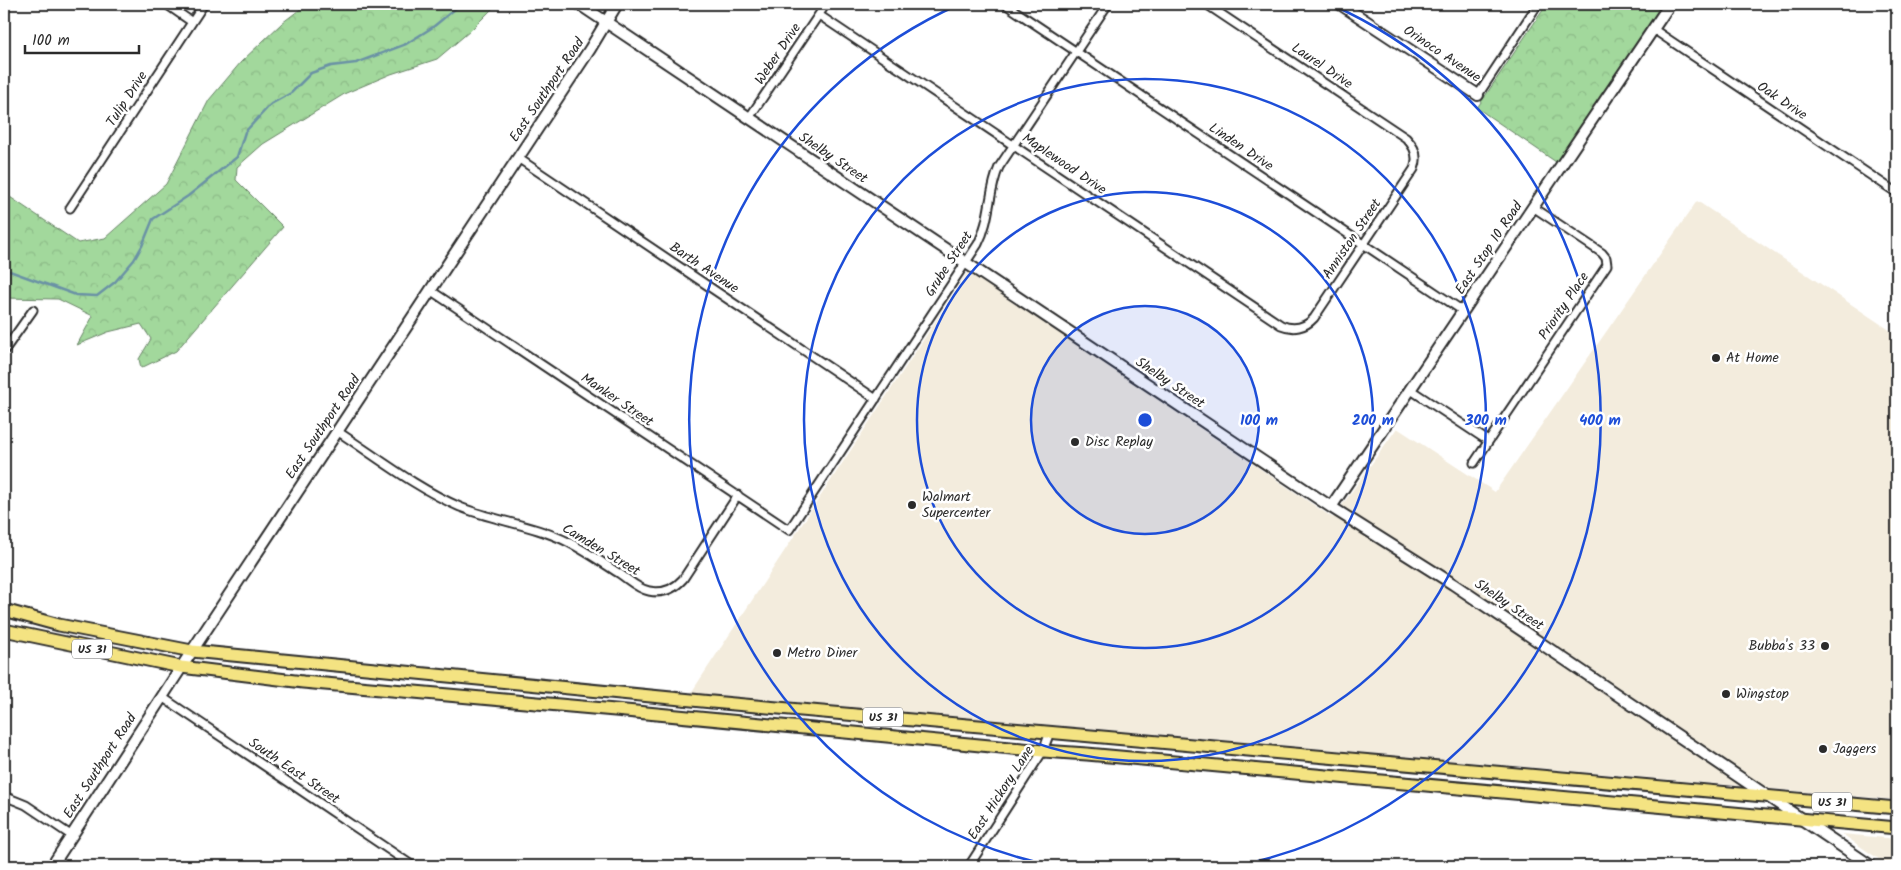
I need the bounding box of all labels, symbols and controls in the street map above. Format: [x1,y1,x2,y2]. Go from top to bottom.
street label: Weber Drive [749,18,807,89]
street label: Orinoco Avenue [1399,20,1486,89]
scale bar [25,22,139,54]
text: 100 m [32,29,70,53]
street label: East Southport Road [504,32,591,147]
street label: Laurel Drive [1287,37,1358,95]
street label: Tulip Drive [101,66,154,131]
street label: Oak Drive [1752,76,1812,126]
street label: Linden Drive [1204,117,1278,177]
street label: Shelby Street [794,127,873,190]
street label: Maplewood Drive [1017,127,1111,201]
street label: Anniston Street [1317,194,1387,284]
street label: East Stop 10 Road [1450,196,1529,299]
street label: Grube Street [919,226,979,301]
street label: Barth Avenue [665,237,744,300]
street label: Priority Place [1533,267,1595,344]
place label: At Home [1726,347,1779,369]
street label: Shelby Street [1131,352,1210,415]
marker: At Home [1710,352,1722,364]
street label: Manker Street [576,367,658,433]
street label: East Southport Road [280,369,367,484]
text: 100 m [1240,409,1278,433]
text: 200 m [1352,409,1394,433]
text: 300 m [1464,409,1507,433]
text: 400 m [1579,409,1621,433]
centre of rings [1136,411,1154,429]
place label: Disc Replay [1085,431,1153,453]
marker: Disc Replay [1069,436,1081,448]
place label: Walmart Supercenter [922,486,992,524]
marker: Walmart Supercenter [906,499,918,511]
street label: Camden Street [558,518,645,582]
street label: Shelby Street [1470,574,1549,637]
place label: Bubba's 33 [1748,635,1815,657]
road number: US 31 [72,640,112,659]
marker: Bubba's 33 [1819,640,1831,652]
place label: Metro Diner [787,642,858,664]
marker: Metro Diner [771,647,783,659]
place label: Wingstop [1736,683,1789,705]
marker: Wingstop [1720,688,1732,700]
street label: East Southport Road [58,708,143,823]
road number: US 31 [863,708,903,726]
street label: South East Street [244,732,345,810]
place label: Jaggers [1833,738,1876,760]
street label: East Hickory Lane [962,741,1040,844]
marker: Jaggers [1817,743,1829,755]
road number: US 31 [1812,792,1852,812]

